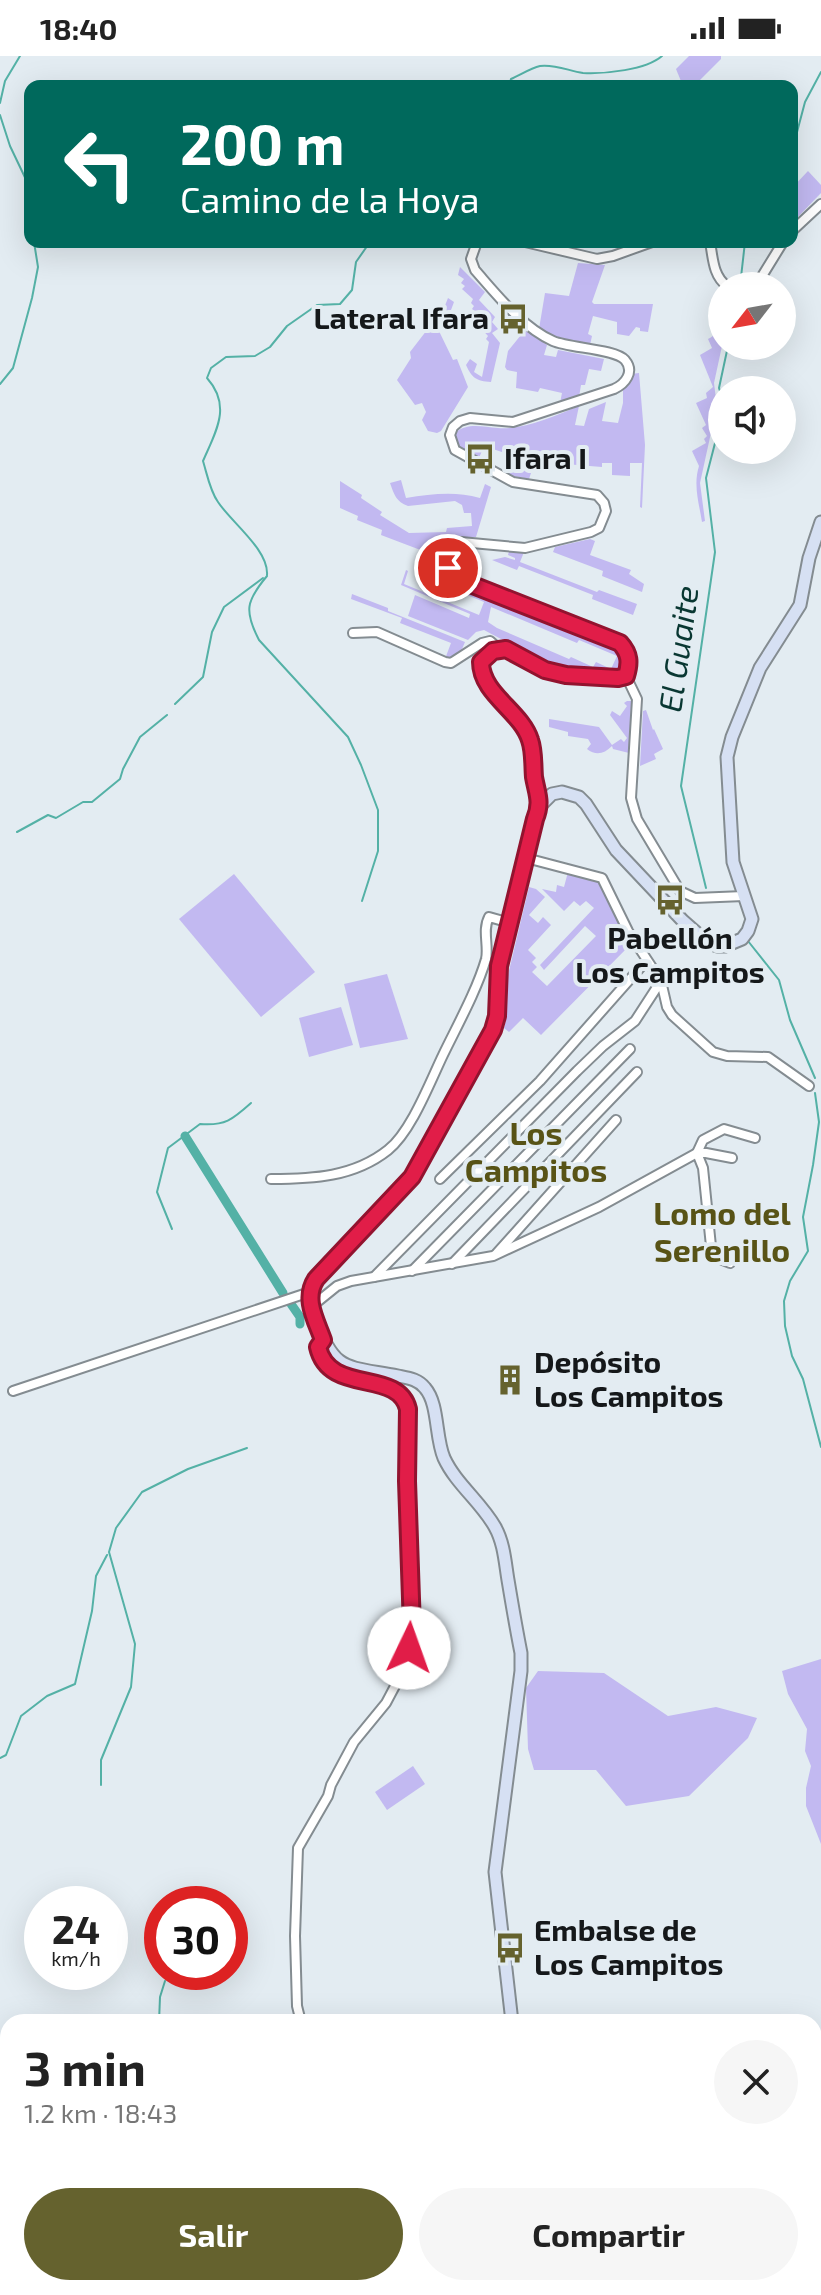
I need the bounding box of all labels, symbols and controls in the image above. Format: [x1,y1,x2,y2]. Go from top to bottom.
text: 18:40 [40,10,117,46]
text: 200 m [180,109,345,176]
icon: left [48,112,152,216]
text: Camino de la Hoya [180,177,480,220]
north arrow [708,272,796,360]
map controls [708,272,796,464]
place label: Lateral Ifara [313,299,489,335]
bus stop icon: Lateral Ifara [496,302,530,336]
button: sound [708,376,796,464]
place label: Ifara I [504,439,587,475]
bus stop icon: Ifara I [463,442,497,476]
pin [414,534,482,602]
icon: arrive [426,546,470,590]
water label: El Guaite [649,583,705,714]
bus stop icon: Pabellón Los Campitos [653,883,687,917]
place label: Pabellón Los Campitos [575,919,765,989]
district label: Los Campitos [465,1113,607,1188]
district label: Lomo del Serenillo [653,1193,791,1268]
place label: Depósito Los Campitos [534,1343,724,1413]
building icon: Depósito Los Campitos [493,1363,527,1397]
position arrow [367,1606,451,1690]
speed limit sign: 30 [144,1886,248,1990]
text: 24 [52,1904,100,1952]
place label: Embalse de Los Campitos [534,1911,724,1981]
bus stop icon: Embalse de Los Campitos [493,1931,527,1965]
text: km/h [51,1946,101,1970]
text: 3 min [24,2038,146,2096]
button: close [714,2040,798,2124]
text: 1.2 km · 18:43 [24,2097,177,2128]
button: Salir [24,2188,403,2280]
button: Compartir [419,2188,798,2280]

